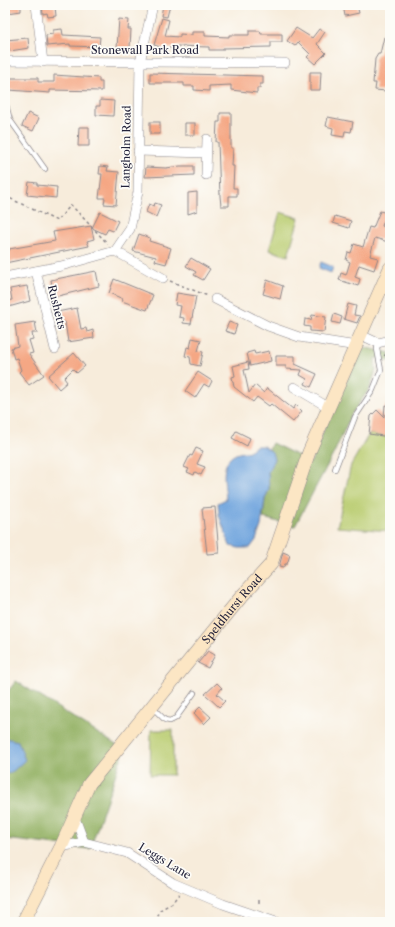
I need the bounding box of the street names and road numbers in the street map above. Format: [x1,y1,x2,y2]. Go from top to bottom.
street label: Stonewall Park Road [91,43,199,57]
street label: Langholm Road [118,105,134,189]
street label: Rushetts [45,283,69,331]
street label: Speldhurst Road [199,571,265,647]
street label: Leggs Lane [136,840,194,882]

